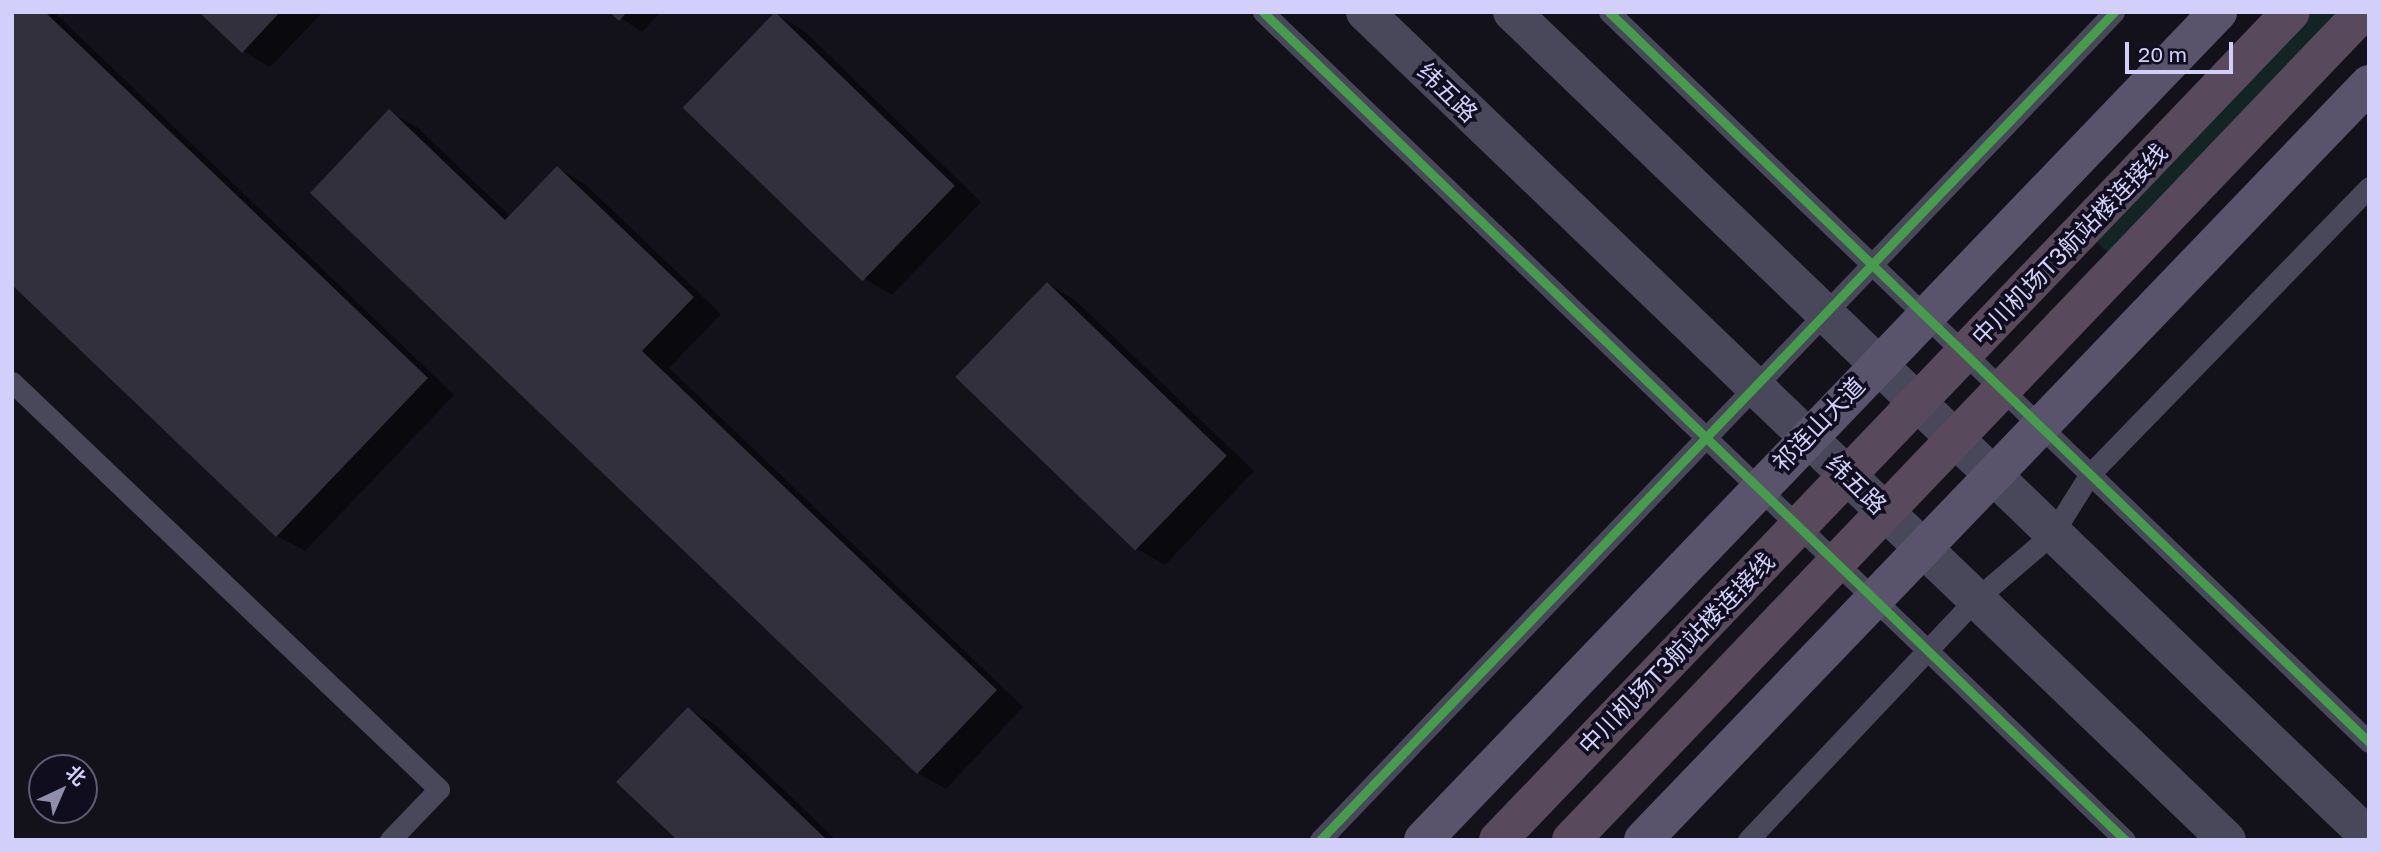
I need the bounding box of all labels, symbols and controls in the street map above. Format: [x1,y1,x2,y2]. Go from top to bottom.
scale bar [2129,28,2238,72]
text: 20 m [2138,41,2187,67]
street label: 纬五路 [1412,57,1484,127]
street label: 中川机场T3航站楼连接线 [1965,137,2173,351]
street label: 祁连山大道 [1766,371,1870,477]
street label: 纬五路 [1821,449,1893,519]
street label: 中川机场T3航站楼连接线 [1572,546,1780,760]
north arrow [28,754,98,824]
text: 北 [62,760,91,790]

